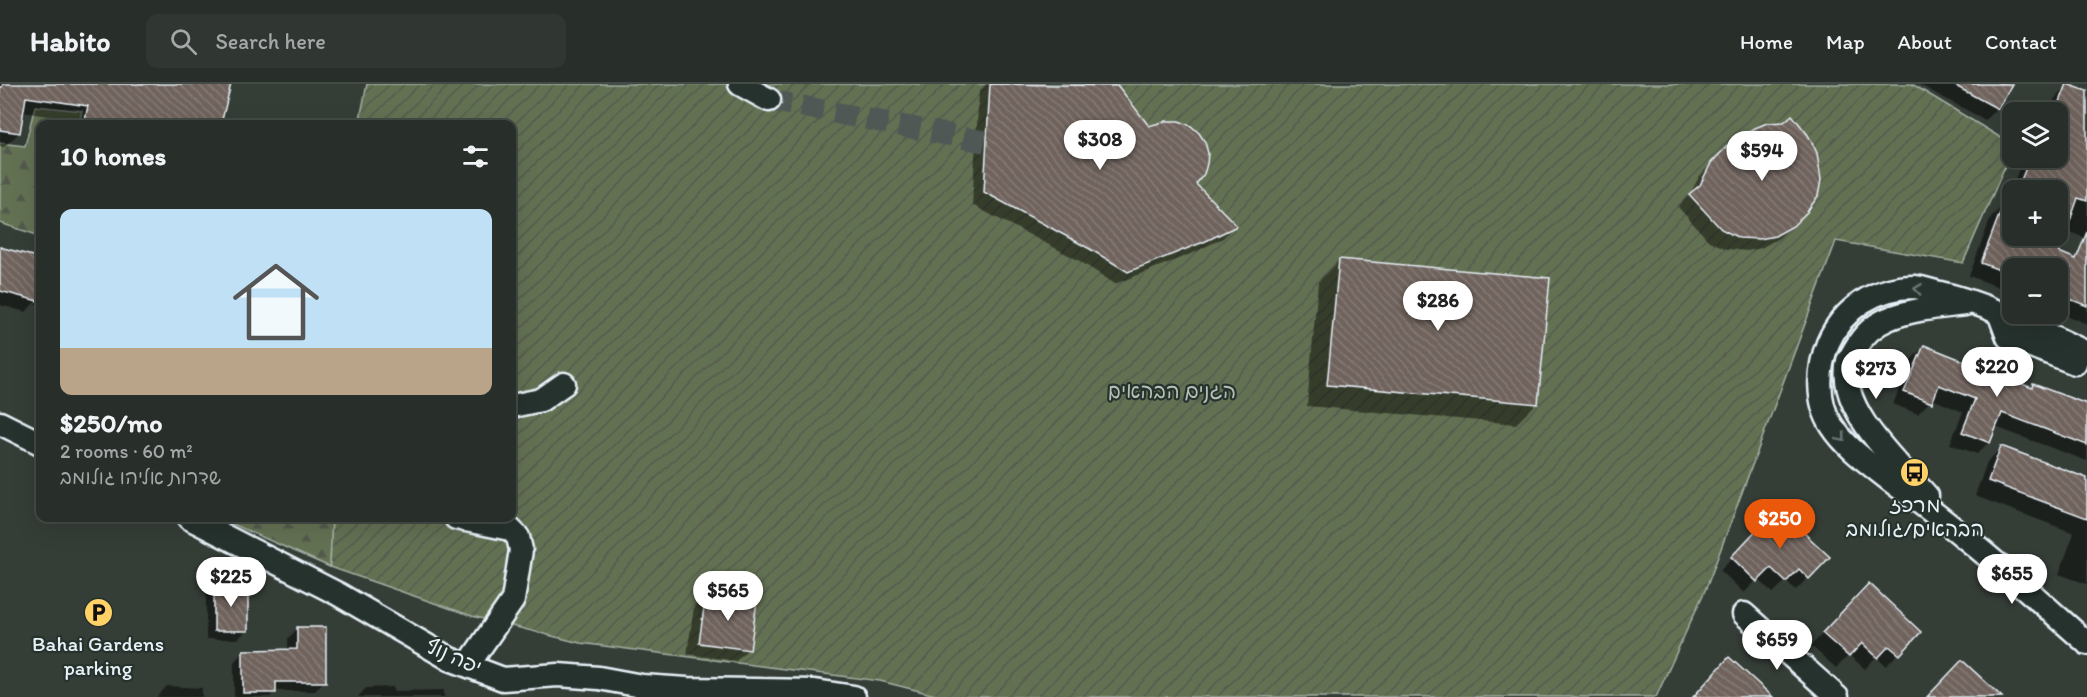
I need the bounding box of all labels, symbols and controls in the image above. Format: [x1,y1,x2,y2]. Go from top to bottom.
search box [146,14,566,68]
text: Habito [30,24,110,58]
icon: search [167,25,200,58]
text: Search here [215,28,326,55]
text: Home [1740,29,1793,54]
text: Map [1826,29,1865,54]
text: About [1898,29,1952,54]
text: Contact [1985,29,2057,54]
map controls [2002,102,2068,324]
button: layers [2002,102,2068,168]
pin: $308 [1064,120,1136,171]
text: $308 [1078,127,1122,151]
pin: $594 [1726,131,1798,182]
text: $594 [1740,138,1784,162]
text: 10 homes [60,140,166,172]
icon: filters [459,140,492,173]
button: + [2002,180,2068,246]
icon: home [222,248,330,356]
button: − [2002,258,2068,324]
pin: $286 [1402,281,1474,332]
one-way arrow [1914,283,1923,296]
text: $286 [1417,288,1459,312]
pin: $220 [1961,347,2033,398]
pin: $273 [1840,349,1912,400]
text: $220 [1975,354,2019,378]
text: $273 [1855,356,1897,380]
park label: הגנים הבהאים [1108,378,1236,403]
text: $250/mo [60,407,163,439]
one-way arrow [1835,431,1846,442]
text: 2 rooms · 60 m² [60,439,193,463]
bus stop icon: מרכז הבהאים/גולומב [1899,457,1931,489]
text: שדרות אליהו גולומב [60,465,221,489]
place label: מרכז הבהאים/גולומב [1846,492,1984,541]
pin: $250 [1744,499,1816,550]
text: $250 [1758,506,1802,530]
pin: $655 [1976,554,2048,605]
pin: $225 [195,557,267,608]
text: $655 [1991,561,2033,585]
text: $225 [210,564,252,588]
pin: $565 [692,571,764,622]
text: $565 [707,578,749,602]
parking icon: Bahai Gardens parking [82,596,114,628]
pin: $659 [1741,620,1813,671]
text: $659 [1756,627,1798,651]
place label: Bahai Gardens parking [32,631,164,680]
street label: יפה נוף [422,633,486,679]

